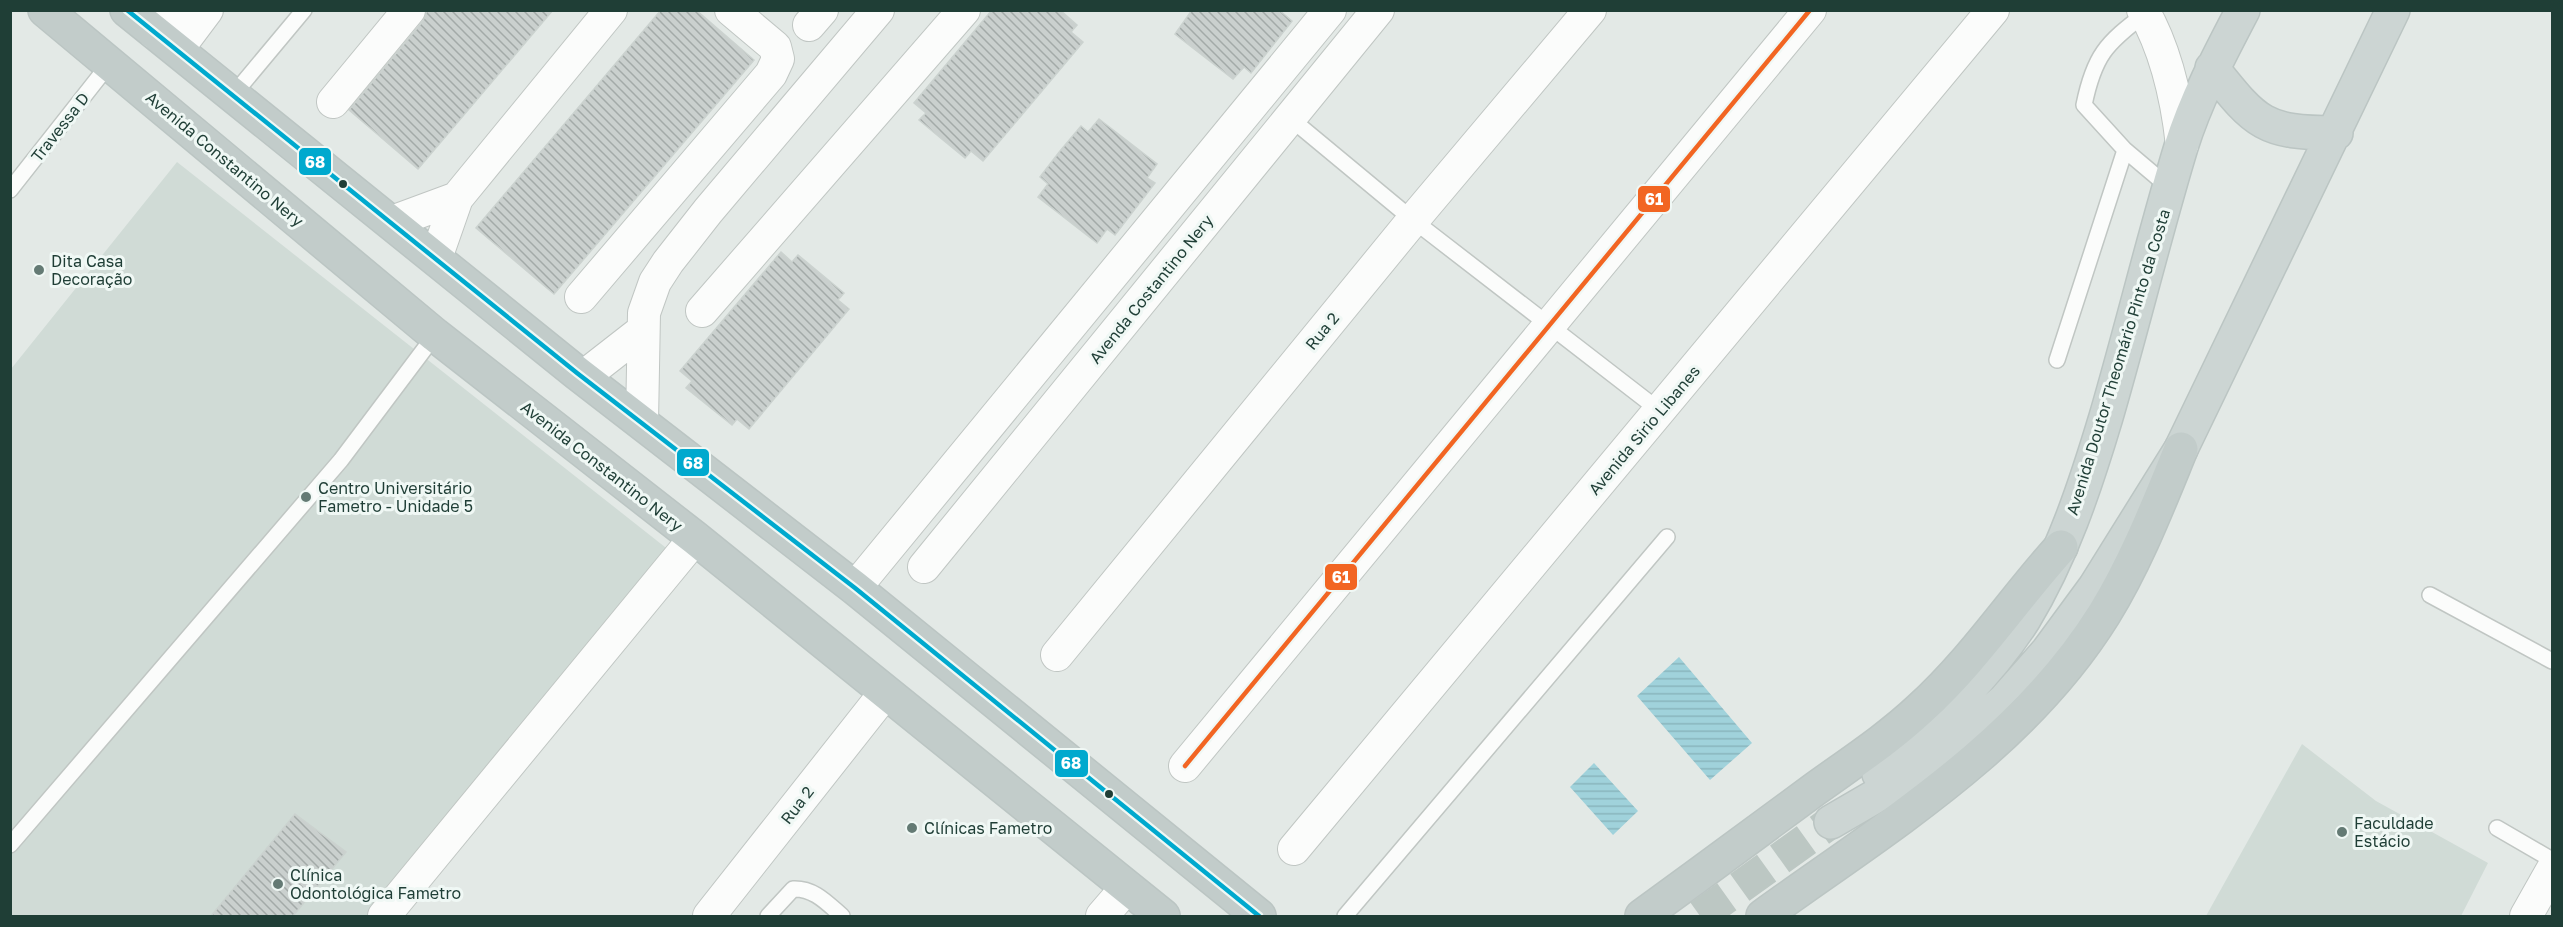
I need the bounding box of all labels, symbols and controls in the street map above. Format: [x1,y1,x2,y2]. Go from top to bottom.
street label: Avenida Constantino Nery [142,87,308,231]
street label: Travessa D [27,88,93,166]
line badge: 68 [298,147,332,176]
text: 68 [305,152,325,172]
unlabelled marker [337,178,349,190]
line badge: 61 [1637,185,1671,213]
text: 61 [1645,189,1663,209]
street label: Avenida Doutor Theomário Pinto da Costa [2062,206,2174,518]
street label: Avenda Costantino Nery [1085,211,1217,367]
place label: Dita Casa Decoração [51,251,132,289]
marker: Dita Casa Decoração [32,263,46,277]
street label: Rua 2 [1301,308,1343,354]
street label: Avenida Sirio Libanes [1584,361,1704,499]
street label: Avenida Constantino Nery [517,397,687,535]
line badge: 68 [676,448,710,477]
text: 68 [683,453,703,473]
place label: Centro Universitário Fametro - Unidade 5 [318,478,473,516]
marker: Centro Universitário Fametro - Unidade 5 [299,490,313,504]
line badge: 61 [1324,563,1358,591]
text: 61 [1332,567,1350,587]
line badge: 68 [1054,749,1089,778]
text: 68 [1061,753,1081,773]
street label: Rua 2 [776,782,818,828]
unlabelled marker [1103,788,1115,800]
place label: Faculdade Estácio [2354,813,2434,851]
place label: Clínicas Fametro [924,818,1052,838]
marker: Clínicas Fametro [905,821,919,835]
marker: Faculdade Estácio [2335,825,2349,839]
place label: Clínica Odontológica Fametro [290,865,461,903]
marker: Clínica Odontológica Fametro [271,877,285,891]

